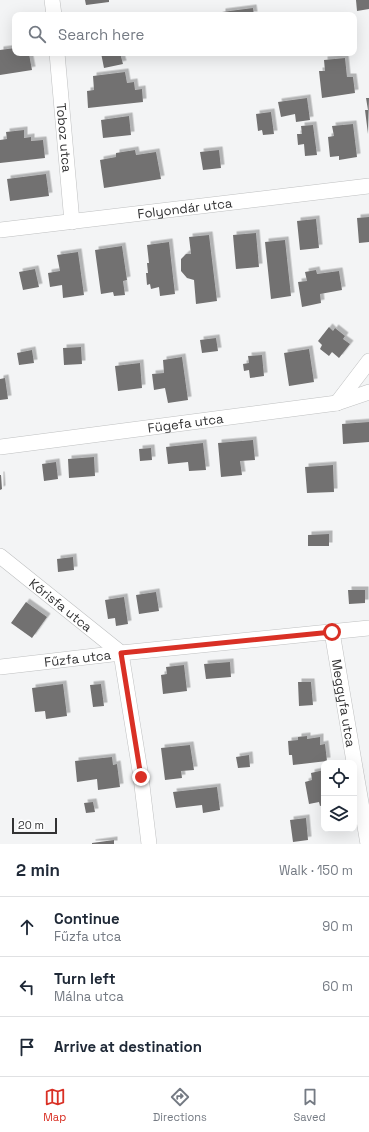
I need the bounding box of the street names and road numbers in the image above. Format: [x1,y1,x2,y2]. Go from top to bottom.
street label: Toboz utca [52,102,76,174]
street label: Folyondár utca [136,194,234,223]
street label: Fügefa utca [147,410,225,437]
street label: Kőrisfa utca [26,575,96,636]
street label: Fűzfa utca [43,646,112,671]
street label: Meggyfa utca [328,658,359,749]

